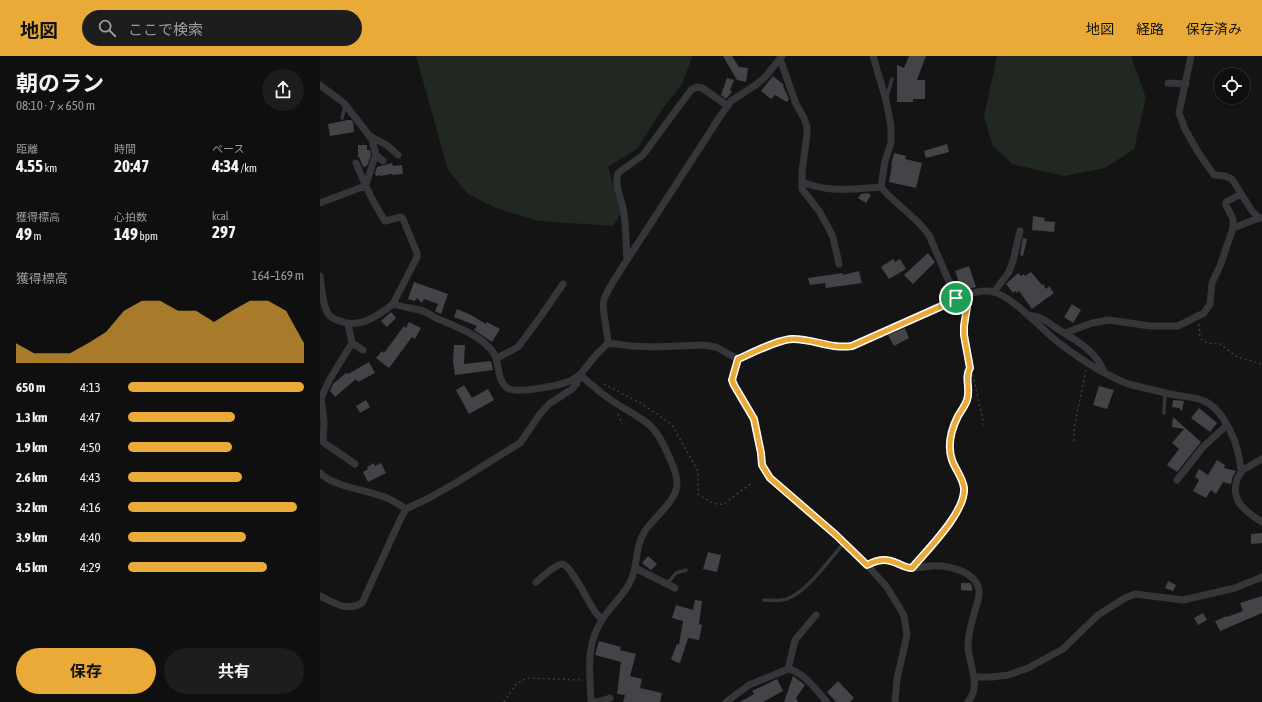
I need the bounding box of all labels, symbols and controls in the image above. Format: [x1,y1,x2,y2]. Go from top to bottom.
search box [82,10,362,46]
icon: search [96,17,118,39]
text: 地図 [20,19,58,41]
text: ここで検索 [128,21,203,38]
text: 地図 [1086,21,1114,37]
text: 経路 [1136,21,1164,37]
text: 保存済み [1186,21,1242,37]
map controls [1214,68,1250,104]
button: locate [1214,68,1250,104]
button: share [262,69,304,111]
text: 朝のラン [16,70,104,96]
text: 08:10 · 7 × 650 m [16,98,95,113]
text: 距離 [16,143,38,155]
text: 時間 [114,143,136,155]
text: ペース [212,143,244,155]
text: 4.55 [16,156,43,176]
text: 20:47 [114,156,149,176]
text: 4:34 [212,156,239,176]
text: km [43,162,57,174]
text: /km [239,162,257,174]
text: kcal [212,210,229,222]
text: 獲得標高 [16,211,60,223]
text: 心拍数 [114,211,147,223]
text: 297 [212,222,236,242]
text: 49 [16,224,32,244]
text: 149 [114,224,138,244]
text: m [32,230,41,242]
text: bpm [138,230,158,242]
text: 164–169 m [252,268,304,283]
text: 獲得標高 [16,271,68,286]
pin [939,281,973,315]
icon: arrive [945,287,967,309]
text: 650 m [16,380,45,395]
text: 4:13 [80,380,101,395]
text: 1.3 km [16,410,47,425]
text: 4:47 [80,410,101,425]
text: 1.9 km [16,440,47,455]
text: 4:50 [80,440,101,455]
text: 2.6 km [16,470,47,485]
text: 4:43 [80,470,101,485]
text: 3.2 km [16,500,47,515]
text: 4:16 [80,500,101,515]
text: 3.9 km [16,530,47,545]
text: 4:40 [80,530,101,545]
text: 4.5 km [16,560,47,575]
text: 4:29 [80,560,101,575]
button: 保存 [16,648,156,694]
button: 共有 [164,648,304,694]

